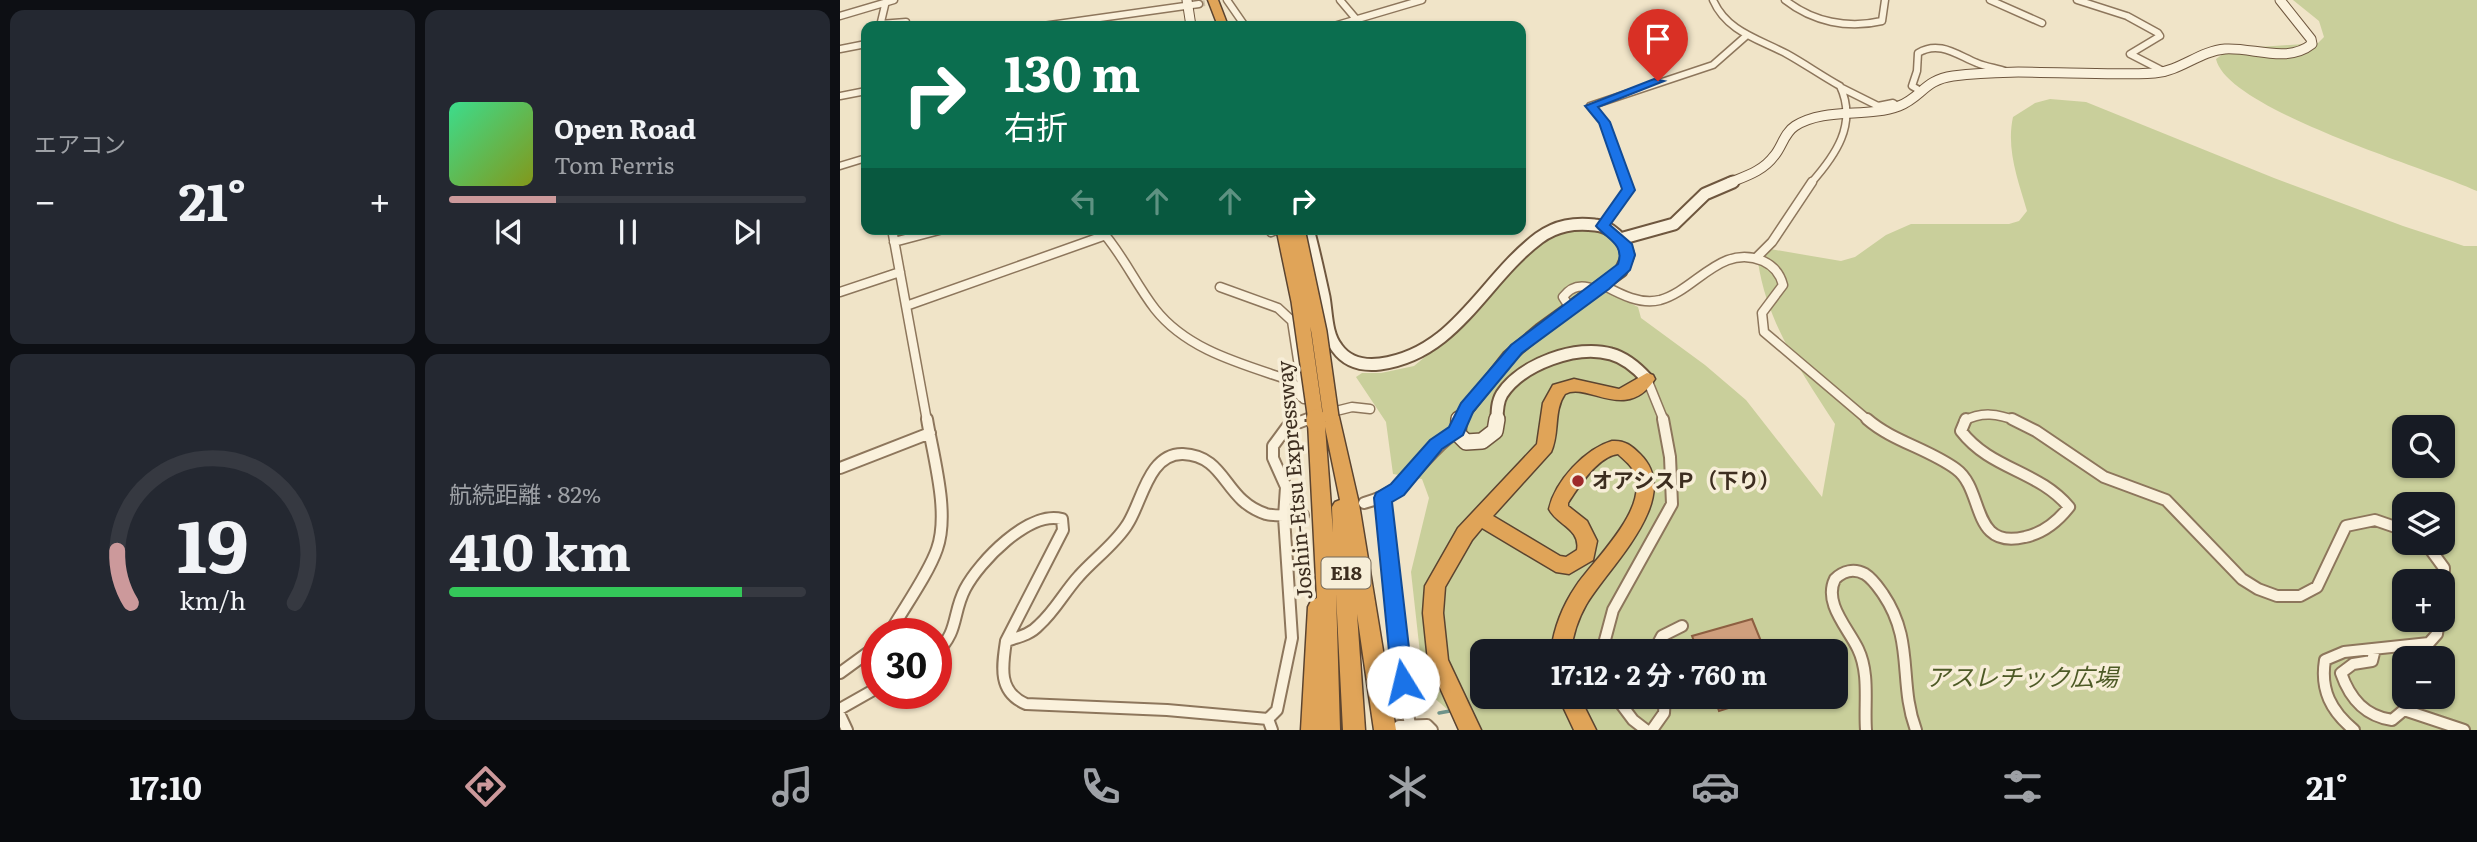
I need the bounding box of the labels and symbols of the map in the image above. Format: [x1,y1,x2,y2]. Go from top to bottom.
pin [1628,9,1688,81]
street label: Joshin-Etsu Expressway [1267,358,1318,601]
place label: オアシスＰ（下り） [1592,463,1780,494]
marker: オアシスＰ（下り） [1570,473,1586,489]
road number: E18 [1322,558,1370,588]
speed limit sign: 30 [861,618,952,709]
position arrow [1366,645,1440,719]
park label: アスレチック広場 [1926,658,2121,693]

